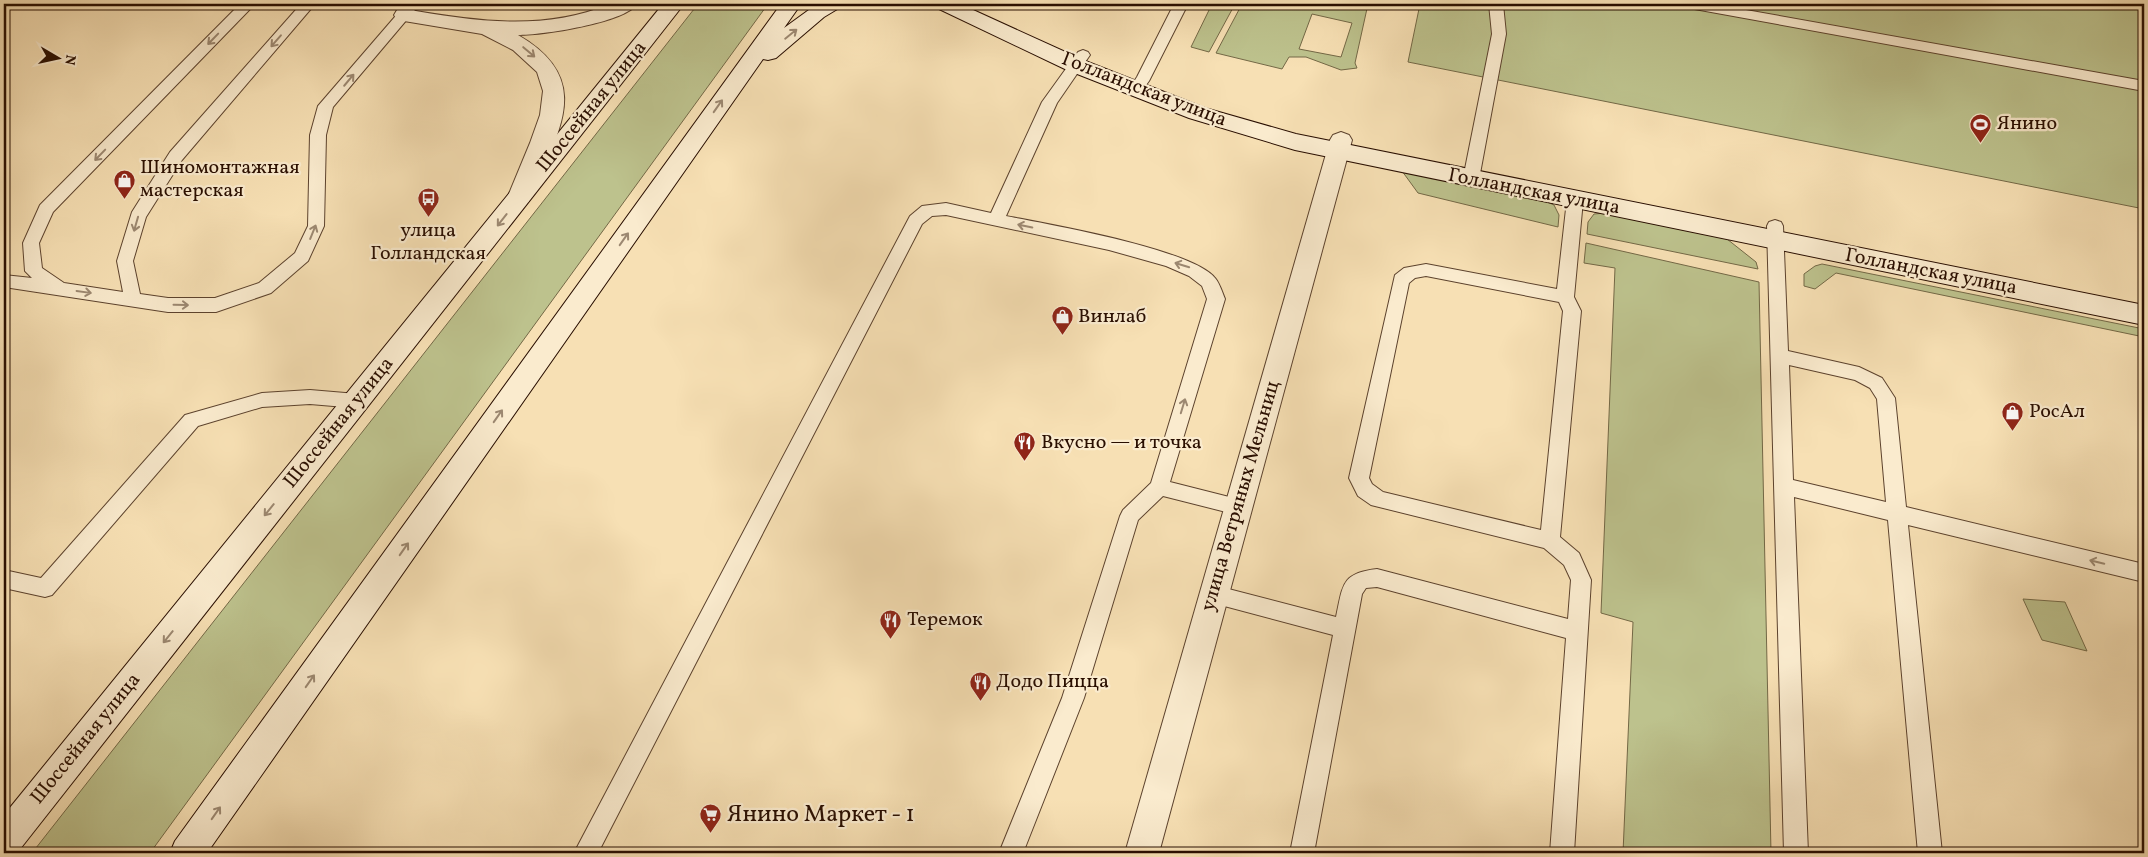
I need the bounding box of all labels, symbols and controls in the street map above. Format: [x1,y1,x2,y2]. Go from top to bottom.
one-way arrow [784,28,797,39]
north arrow [32,32,82,82]
one-way arrow [208,32,220,44]
one-way arrow [270,34,282,47]
street label: Шоссейная улица [530,35,654,179]
one-way arrow [522,46,535,57]
street label: Голландская улица [1057,46,1231,134]
text: N [59,53,80,66]
one-way arrow [343,74,354,87]
one-way arrow [713,99,723,113]
place label: Янино [1997,110,2057,138]
sports icon: Янино [1969,112,1993,143]
one-way arrow [94,148,106,160]
place label: Шиномонтажная мастерская [140,154,300,205]
street label: Голландская улица [1446,162,1623,222]
shop icon: Шиномонтажная мастерская [112,168,136,199]
bus stop icon: улица Голландская [416,187,440,218]
one-way arrow [497,213,508,226]
one-way arrow [130,216,140,232]
place label: улица Голландская [370,217,486,268]
one-way arrow [1017,221,1033,230]
one-way arrow [309,225,318,240]
one-way arrow [619,232,629,246]
street label: Голландская улица [1843,242,2020,302]
one-way arrow [1175,260,1191,270]
one-way arrow [75,288,91,298]
one-way arrow [172,300,189,310]
place label: Винлаб [1078,303,1146,331]
shop icon: Винлаб [1050,305,1074,336]
street label: Шоссейная улица [277,351,401,495]
street label: улица Ветряных Мельниц [1195,377,1288,615]
place label: РосАл [2029,398,2085,426]
one-way arrow [1179,399,1189,415]
shop icon: РосАл [2001,400,2025,431]
one-way arrow [493,409,503,423]
place label: Вкусно — и точка [1041,429,1202,457]
restaurant icon: Вкусно — и точка [1013,431,1037,462]
one-way arrow [264,504,275,517]
one-way arrow [399,542,409,556]
one-way arrow [2089,556,2105,566]
place label: Теремок [907,606,983,634]
restaurant icon: Теремок [879,608,903,639]
one-way arrow [162,630,173,643]
street label: Шоссейная улица [24,667,148,811]
place label: Додо Пицца [996,668,1109,696]
restaurant icon: Додо Пицца [968,670,992,701]
one-way arrow [305,674,315,688]
place label: Янино Маркет - 1 [727,798,915,832]
supermarket icon: Янино Маркет - 1 [699,803,723,834]
one-way arrow [211,807,221,821]

